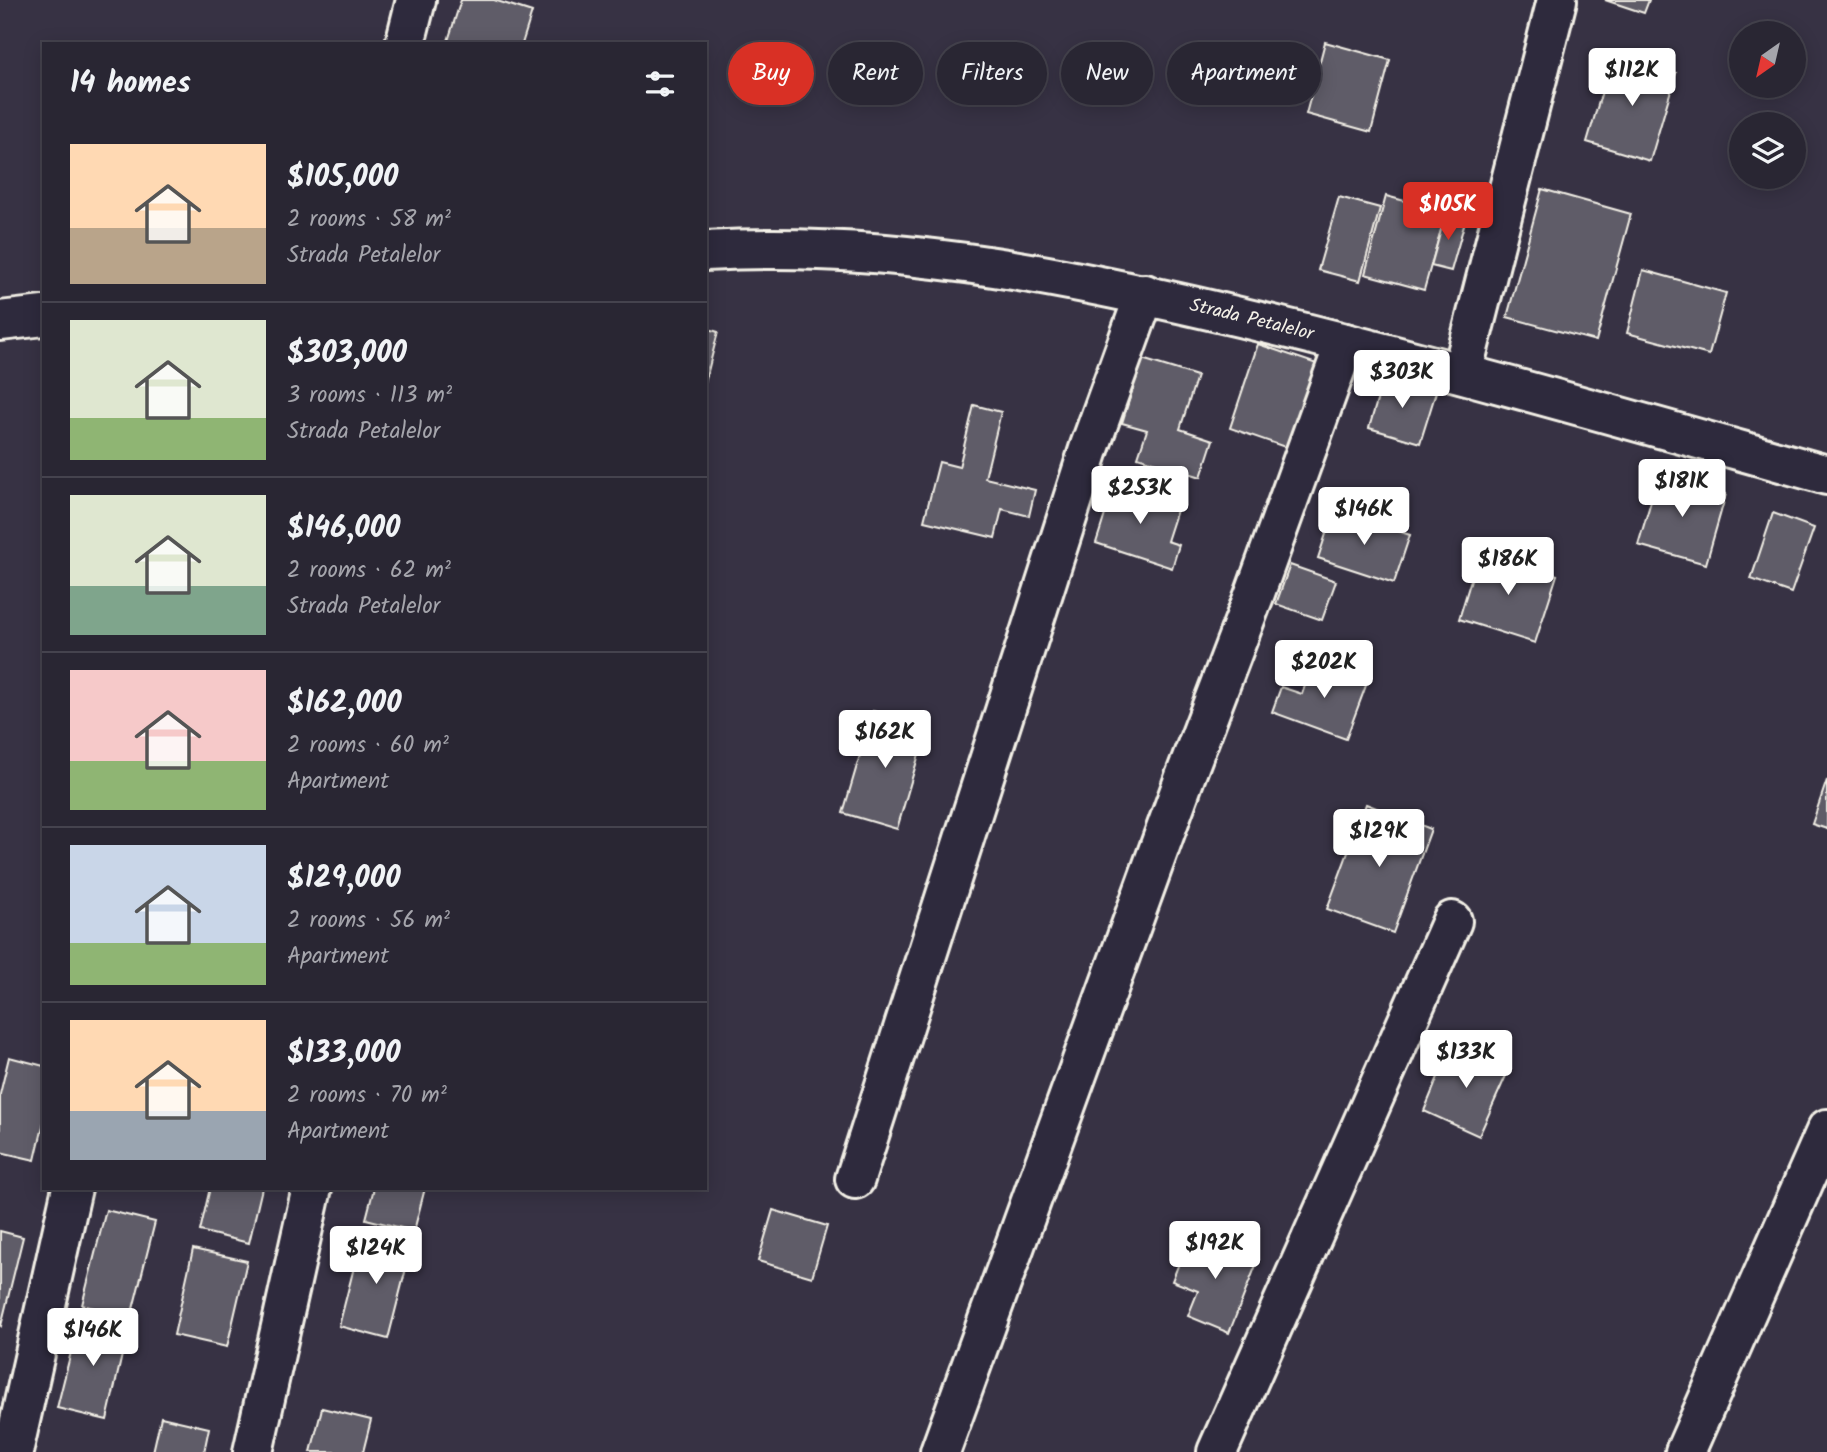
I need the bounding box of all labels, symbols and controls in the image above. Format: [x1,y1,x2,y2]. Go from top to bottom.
north arrow [1729,21,1806,98]
map controls [1729,21,1806,189]
chip: Buy [728,42,814,105]
chip: Rent [828,42,923,105]
chip: Filters [937,42,1047,105]
chip: New [1061,42,1153,105]
chip: Apartment [1167,42,1321,105]
pin: $112K [1583,48,1681,108]
text: $112K [1605,53,1659,89]
text: 14 homes [70,60,191,108]
icon: filters [641,65,679,103]
button: layers [1729,112,1806,189]
text: $105,000 [287,154,398,202]
icon: home [126,172,210,256]
pin: $105K [1399,182,1497,242]
text: $105K [1419,187,1477,223]
text: 2 rooms · 58 m² [287,202,451,238]
text: Strada Petalelor [287,238,440,274]
street label: Strada Petalelor [1187,291,1318,350]
text: $303,000 [287,330,407,378]
icon: home [126,348,210,432]
pin: $303K [1353,350,1451,410]
text: $303K [1370,355,1434,391]
text: 3 rooms · 113 m² [287,378,452,414]
text: Strada Petalelor [287,414,440,450]
pin: $181K [1633,460,1731,519]
text: $181K [1655,464,1709,500]
pin: $253K [1091,466,1189,526]
text: $253K [1107,471,1173,507]
pin: $146K [1315,488,1413,547]
text: $146K [1334,492,1394,528]
text: $146,000 [287,505,400,553]
icon: home [126,523,210,607]
pin: $186K [1459,538,1557,597]
text: $186K [1478,542,1538,578]
text: 2 rooms · 62 m² [287,553,451,589]
text: Strada Petalelor [287,589,440,625]
pin: $202K [1275,640,1373,700]
text: $202K [1291,645,1357,681]
text: $162,000 [287,680,402,728]
icon: home [126,698,210,782]
pin: $162K [836,710,934,770]
text: $162K [855,715,915,751]
text: 2 rooms · 60 m² [287,728,449,764]
text: Apartment [287,764,389,800]
pin: $129K [1330,810,1428,869]
text: $129K [1349,814,1409,850]
text: $129,000 [287,855,401,903]
icon: home [126,873,210,957]
text: 2 rooms · 56 m² [287,903,450,939]
text: Apartment [287,939,389,975]
text: $133,000 [287,1030,401,1078]
pin: $133K [1417,1030,1515,1090]
text: $133K [1436,1035,1496,1071]
icon: home [126,1048,210,1132]
text: 2 rooms · 70 m² [287,1078,447,1114]
text: Apartment [287,1114,389,1150]
pin: $192K [1166,1222,1264,1281]
pin: $124K [327,1226,425,1286]
text: $192K [1185,1226,1245,1262]
text: $124K [346,1231,406,1267]
pin: $146K [44,1308,142,1368]
text: $146K [63,1313,123,1349]

